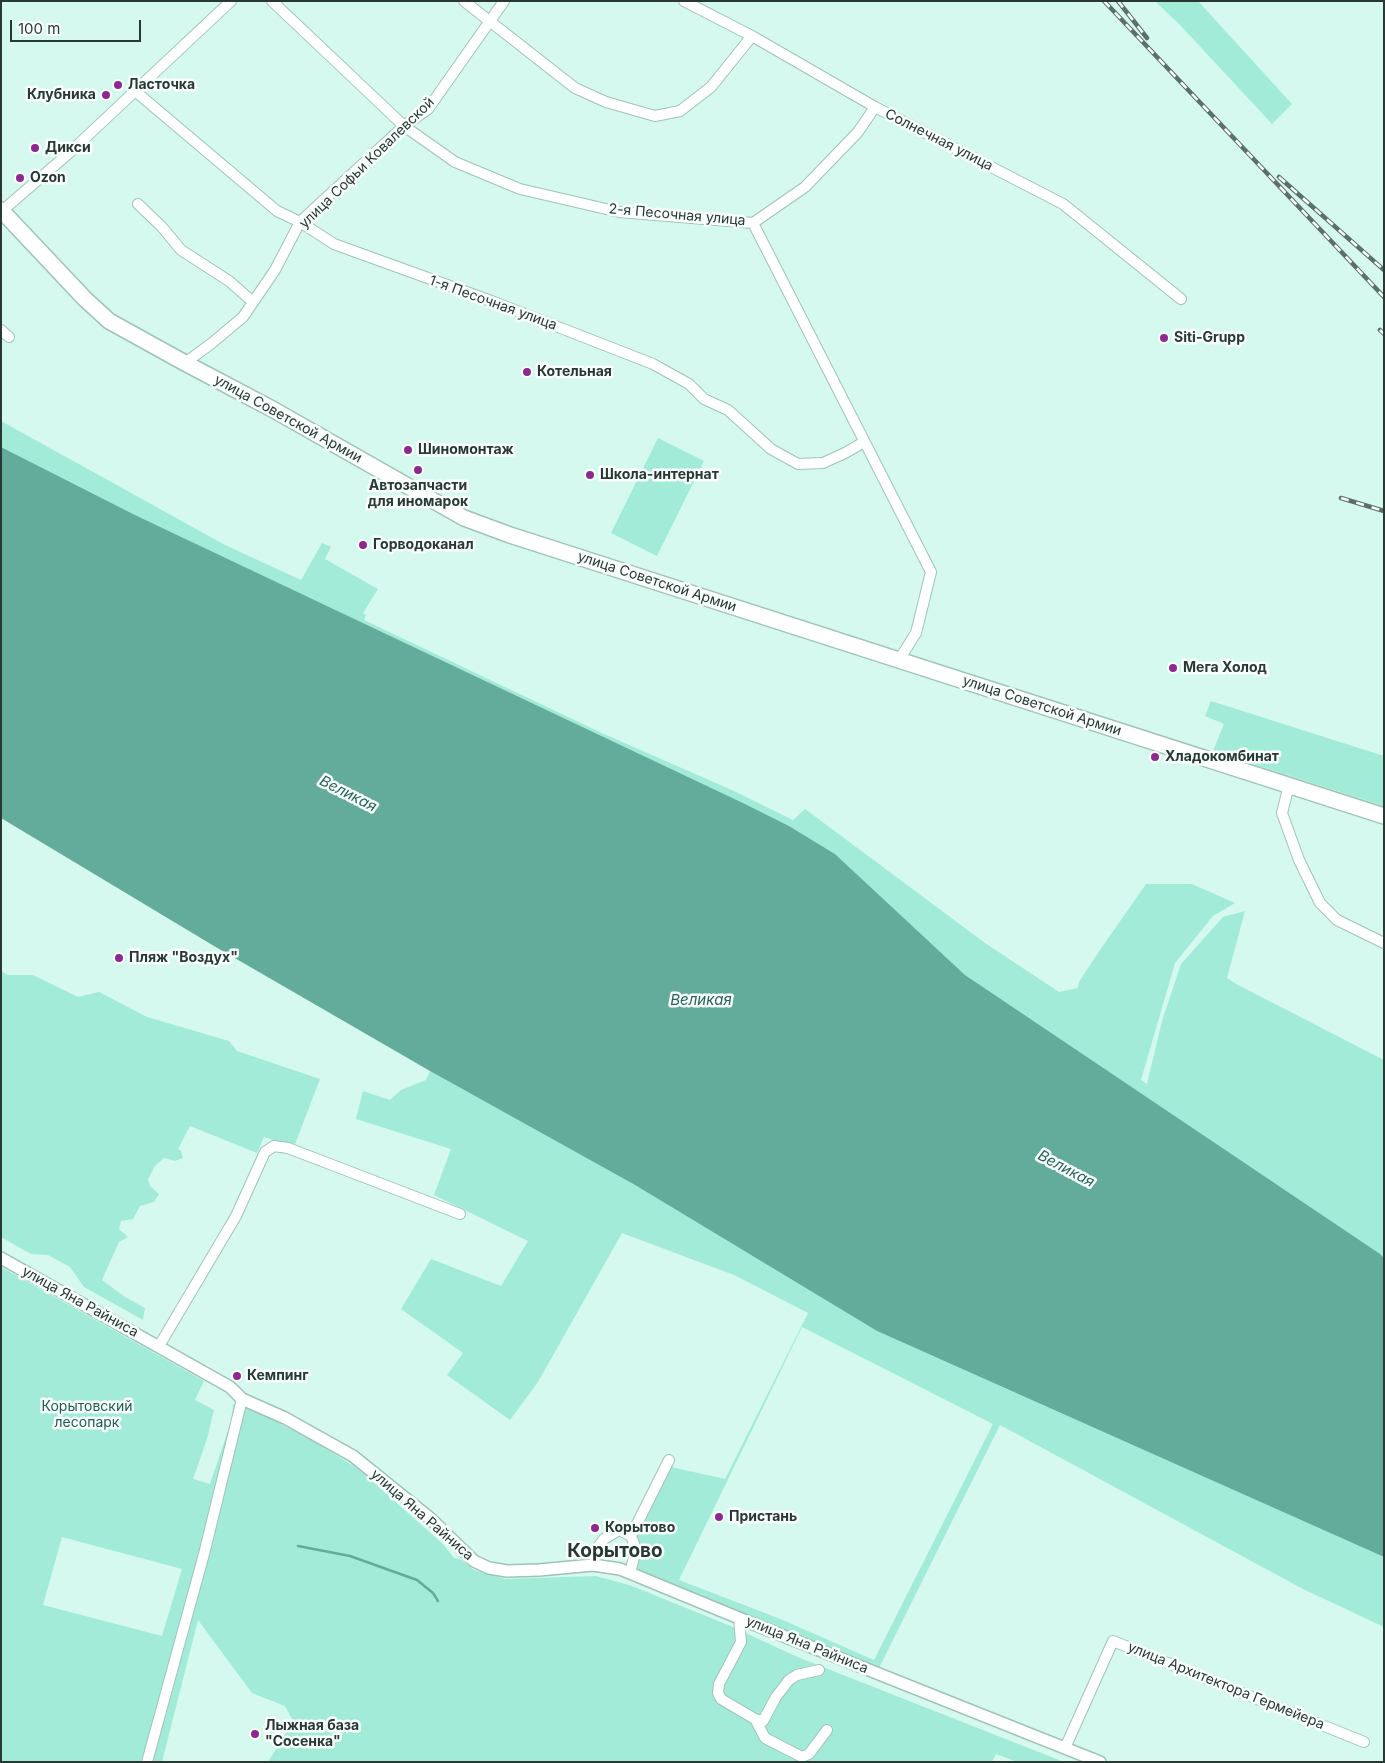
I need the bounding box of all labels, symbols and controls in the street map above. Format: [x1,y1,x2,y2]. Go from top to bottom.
scale bar [12,10,144,42]
text: 100 m [18,19,60,38]
place label: Ласточка [128,77,195,93]
marker: Ласточка [112,79,124,91]
place label: Клубника [27,87,96,103]
marker: Клубника [100,89,112,101]
street label: улица Софьи Ковалевской [296,94,438,232]
street label: Солнечная улица [882,106,996,174]
place label: Дикси [45,140,91,156]
marker: Дикси [29,142,41,154]
place label: Ozon [30,170,66,186]
marker: Ozon [14,172,26,184]
street label: 2-я Песочная улица [608,201,746,229]
street label: 1-я Песочная улица [427,272,559,334]
place label: Siti-Grupp [1174,330,1245,346]
marker: Siti-Grupp [1158,332,1170,344]
place label: Котельная [537,364,612,380]
marker: Котельная [521,366,533,378]
street label: улица Советской Армии [211,371,365,467]
place label: Шиномонтаж [418,442,514,458]
marker: Шиномонтаж [402,444,414,456]
marker: Автозапчасти для иномарок [412,464,424,476]
place label: Школа-интернат [600,467,719,483]
marker: Школа-интернат [584,469,596,481]
place label: Автозапчасти для иномарок [368,478,468,511]
place label: Горводоканал [373,537,474,553]
marker: Горводоканал [357,539,369,551]
street label: улица Советской Армии [575,548,739,616]
place label: Мега Холод [1183,660,1267,676]
marker: Мега Холод [1167,662,1179,674]
street label: улица Советской Армии [960,672,1124,740]
place label: Хладокомбинат [1165,749,1279,765]
marker: Хладокомбинат [1149,751,1161,763]
water label: Великая [316,772,380,816]
place label: Пляж "Воздух" [129,950,238,966]
marker: Пляж "Воздух" [113,952,125,964]
water label: Великая [670,991,732,1009]
water label: Великая [1035,1147,1097,1191]
street label: улица Яна Райниса [19,1263,141,1341]
place label: Кемпинг [247,1368,309,1384]
marker: Кемпинг [231,1370,243,1382]
park label: Корытовский лесопарк [42,1399,132,1431]
street label: улица Яна Райниса [367,1466,477,1564]
place label: Пристань [729,1509,797,1525]
marker: Пристань [713,1511,725,1523]
place label: Корытово [605,1520,675,1536]
marker: Корытово [589,1522,601,1534]
district label: Корытово [567,1540,663,1562]
street label: улица Яна Райниса [743,1613,871,1677]
street label: улица Архитектора Гермейера [1125,1639,1327,1733]
place label: Лыжная база "Сосенка" [265,1718,359,1750]
marker: Лыжная база "Сосенка" [249,1728,261,1740]

